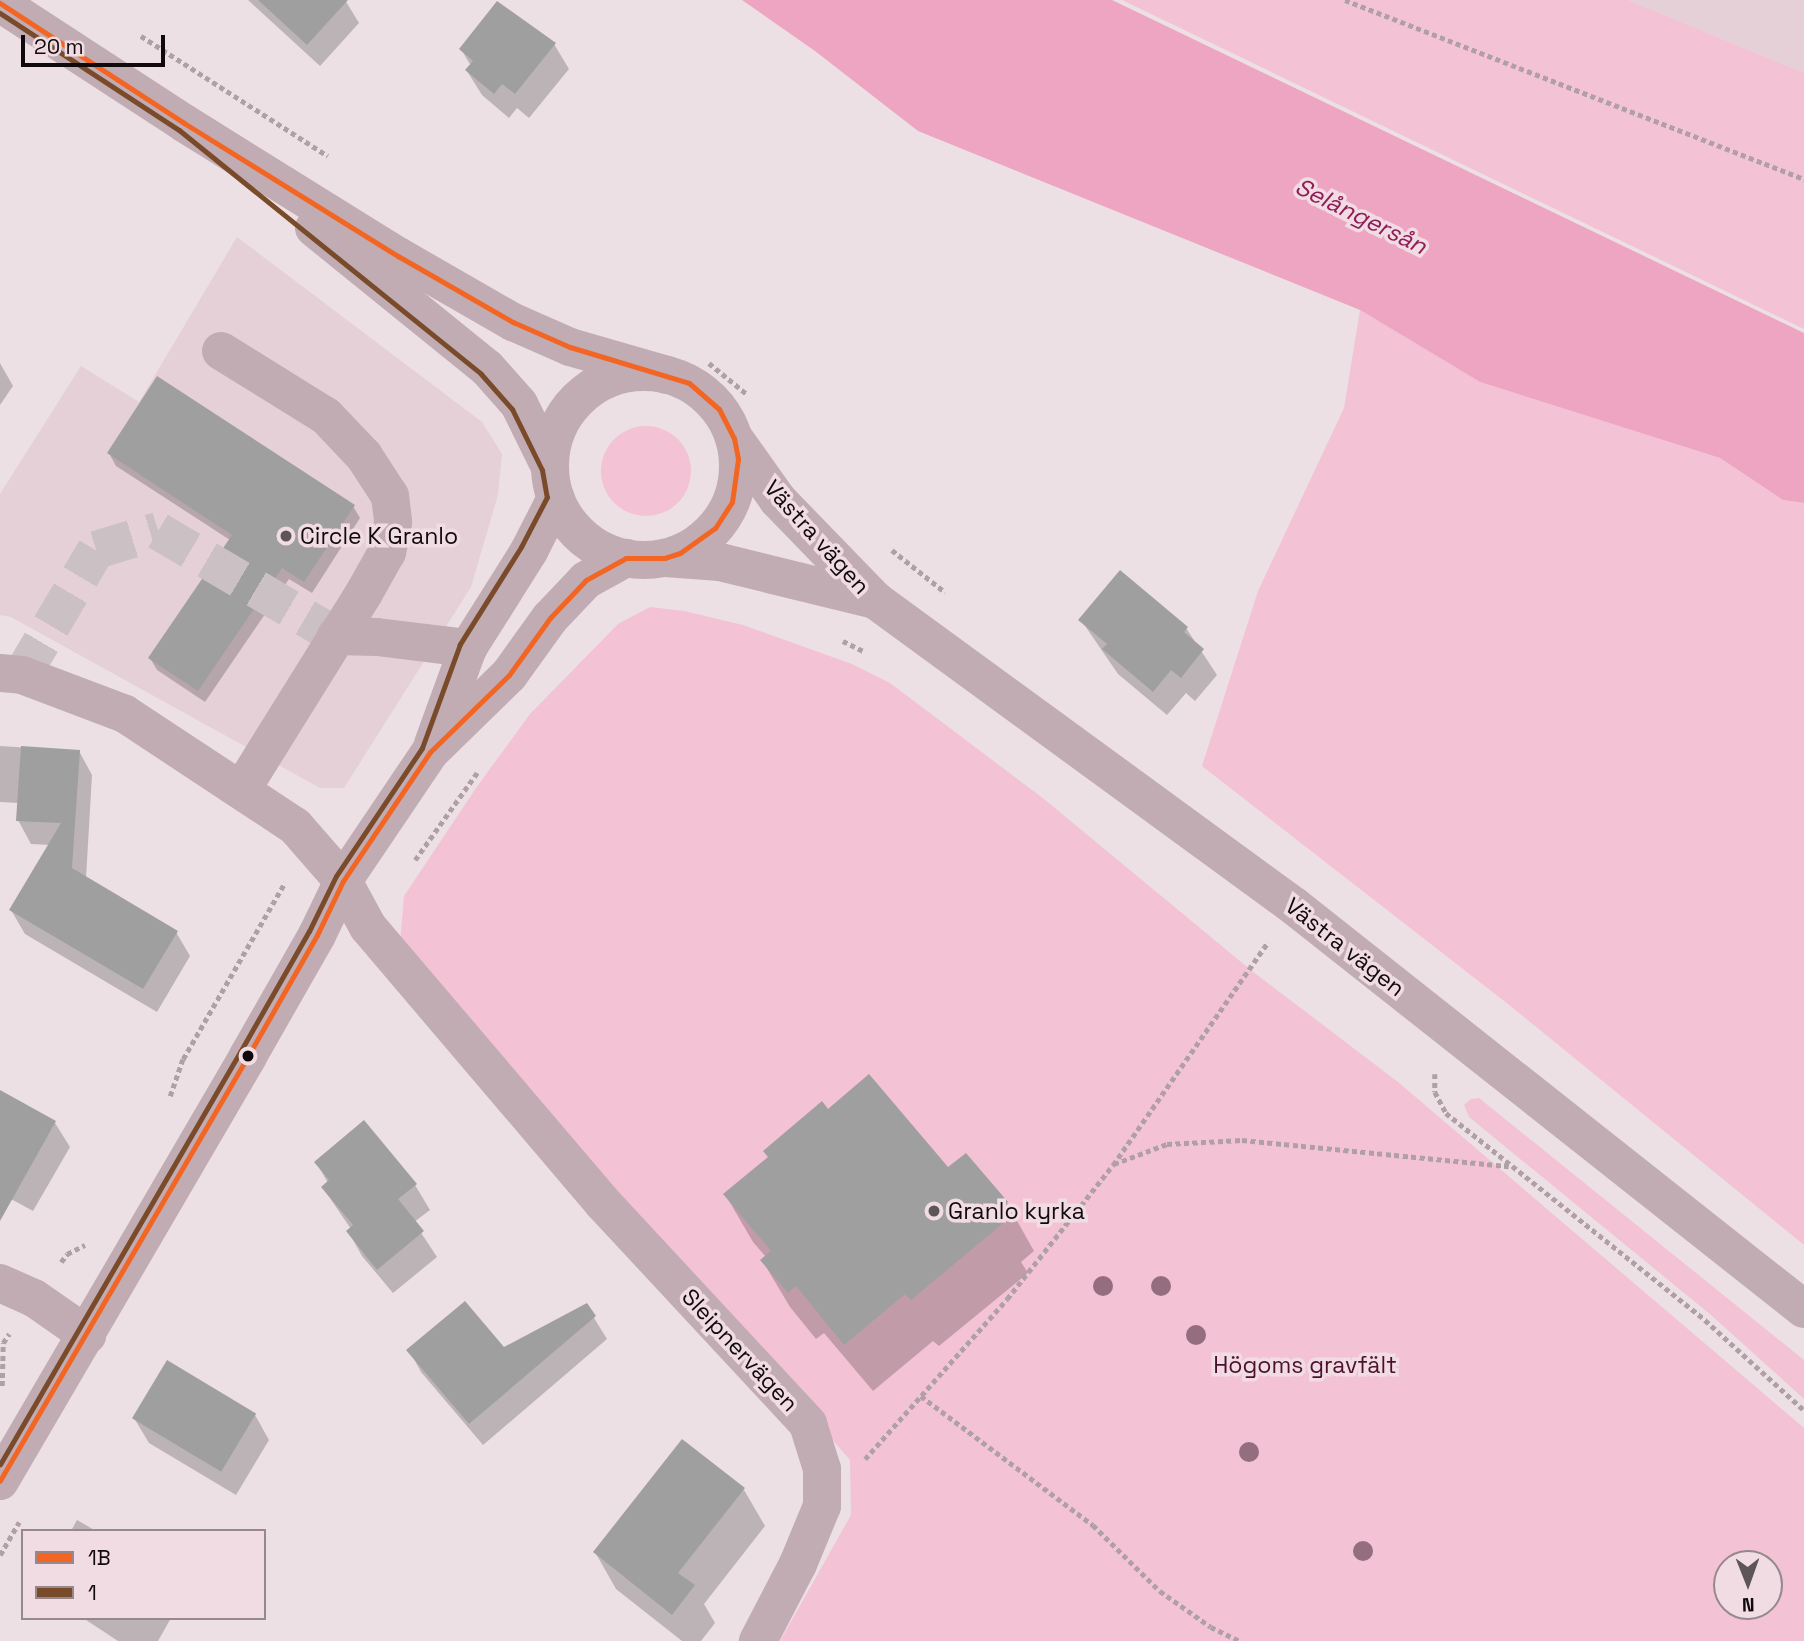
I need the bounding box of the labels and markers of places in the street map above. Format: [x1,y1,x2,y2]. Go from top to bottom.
place label: Circle K Granlo [300,522,458,550]
marker: Circle K Granlo [278,528,294,544]
unlabelled marker [241,1049,255,1063]
place label: Granlo kyrka [948,1197,1085,1225]
marker: Granlo kyrka [926,1203,942,1219]

